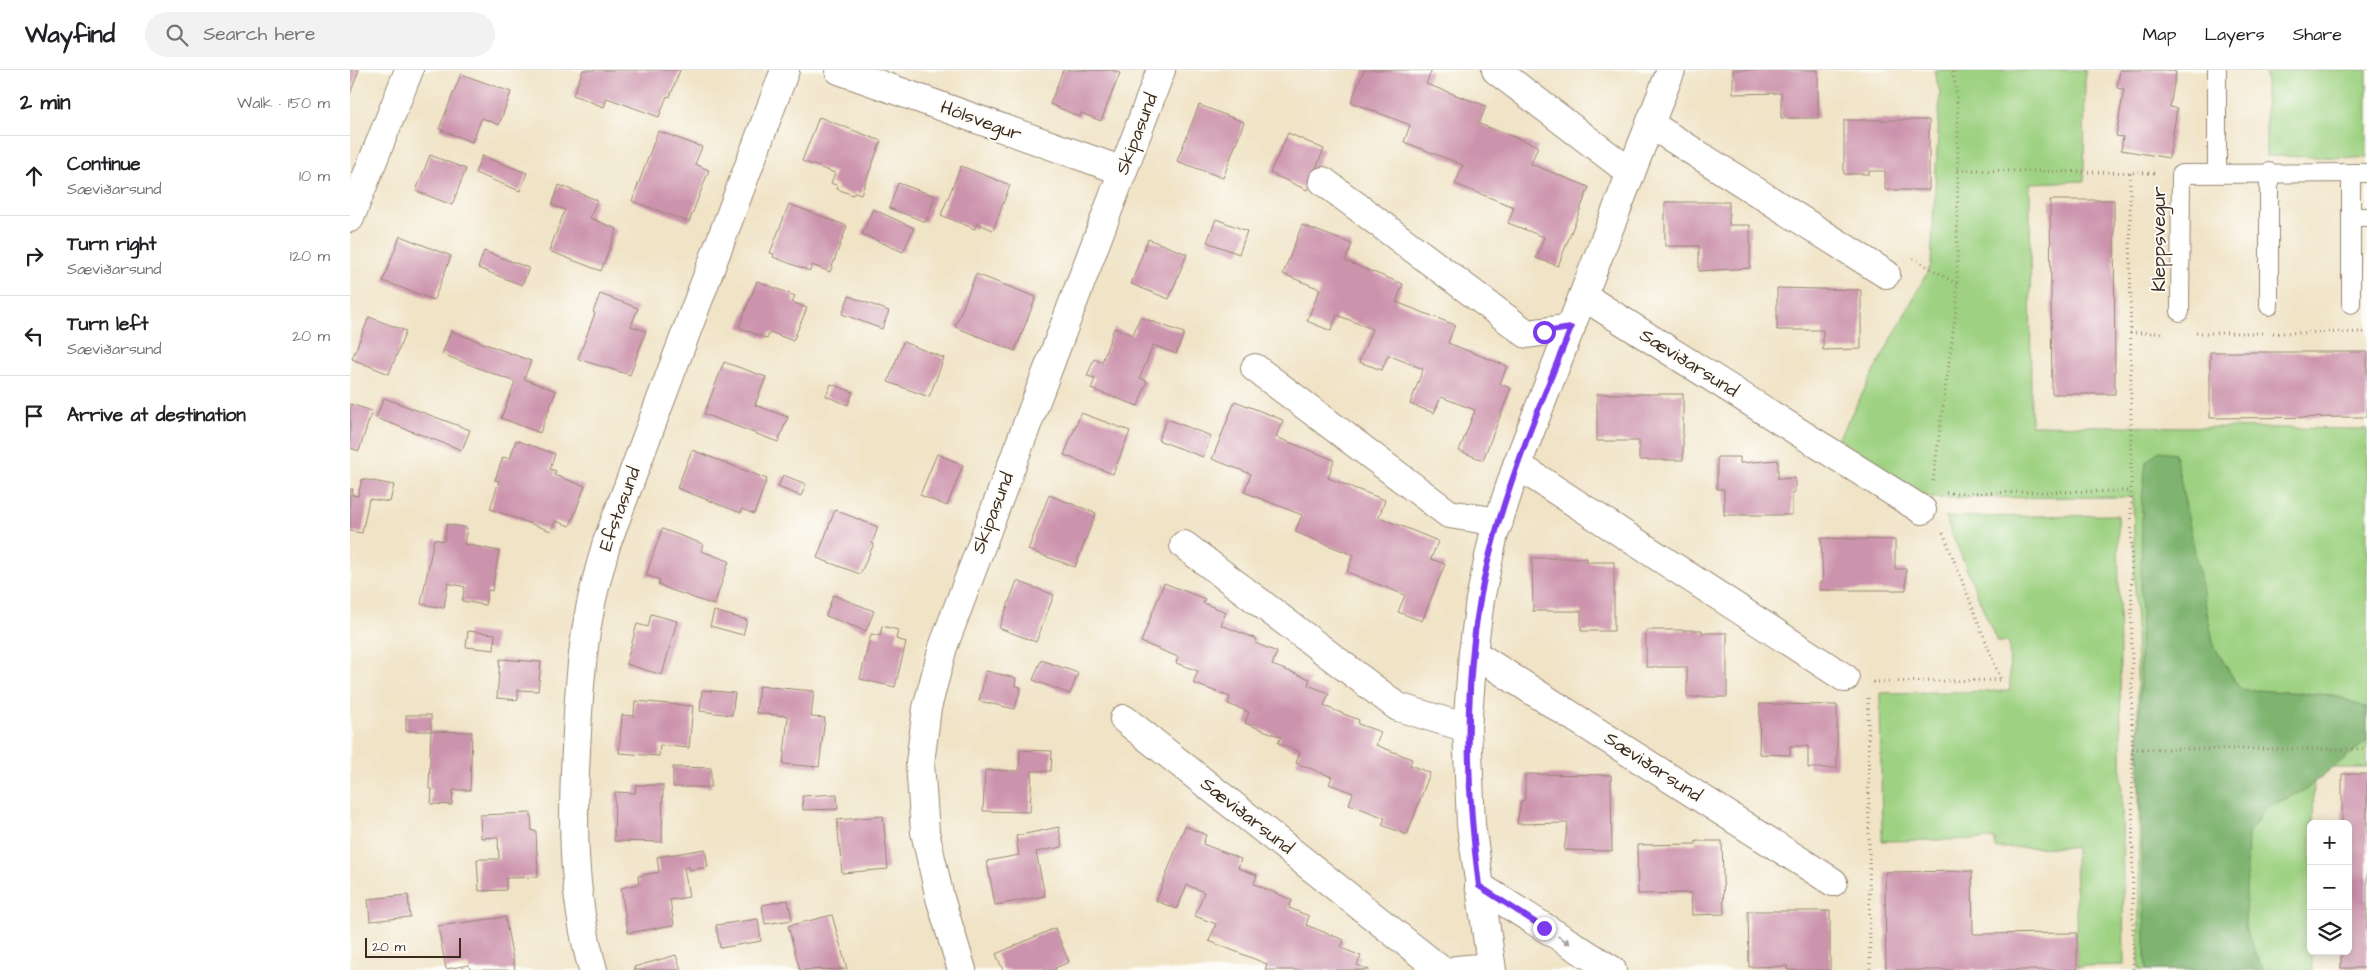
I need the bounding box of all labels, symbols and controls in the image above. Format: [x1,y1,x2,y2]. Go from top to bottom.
search box [145,12,495,57]
text: Wayfind [25,18,115,52]
icon: search [163,21,191,49]
text: Search here [203,21,315,48]
text: Map [2142,22,2176,47]
text: Layers [2204,22,2265,47]
text: Share [2293,22,2342,47]
text: 2 min [20,88,70,117]
street label: Skipasund [1109,89,1165,179]
text: Walk · 150 m [237,92,330,114]
street label: Hólsvegur [936,94,1026,149]
text: Continue [67,151,141,178]
icon: ahead [20,162,48,190]
text: 10 m [299,165,330,187]
text: Sæviðarsund [67,178,161,200]
street label: Kleppsvegur [2146,186,2174,292]
text: Turn right [67,231,156,258]
icon: right [20,242,48,270]
text: 120 m [290,245,330,267]
text: Sæviðarsund [67,258,161,280]
text: Turn left [67,311,148,338]
route start [1533,321,1556,344]
icon: left [20,322,48,350]
street label: Sæviðarsund [1634,322,1744,404]
text: 20 m [292,325,330,347]
text: Sæviðarsund [67,338,161,360]
icon: arrive [20,402,48,430]
text: Arrive at destination [67,402,246,429]
street label: Efstasund [592,463,648,555]
street label: Skipasund [965,468,1021,558]
street label: Sæviðarsund [1599,725,1708,809]
street label: Sæviðarsund [1195,771,1300,861]
map controls [2307,820,2352,955]
button: + [2307,820,2352,865]
button: − [2307,865,2352,910]
button: layers [2307,910,2352,955]
route end [1533,917,1556,940]
scale bar [365,935,461,958]
one-way arrow [1558,936,1571,945]
text: 20 m [372,937,405,957]

